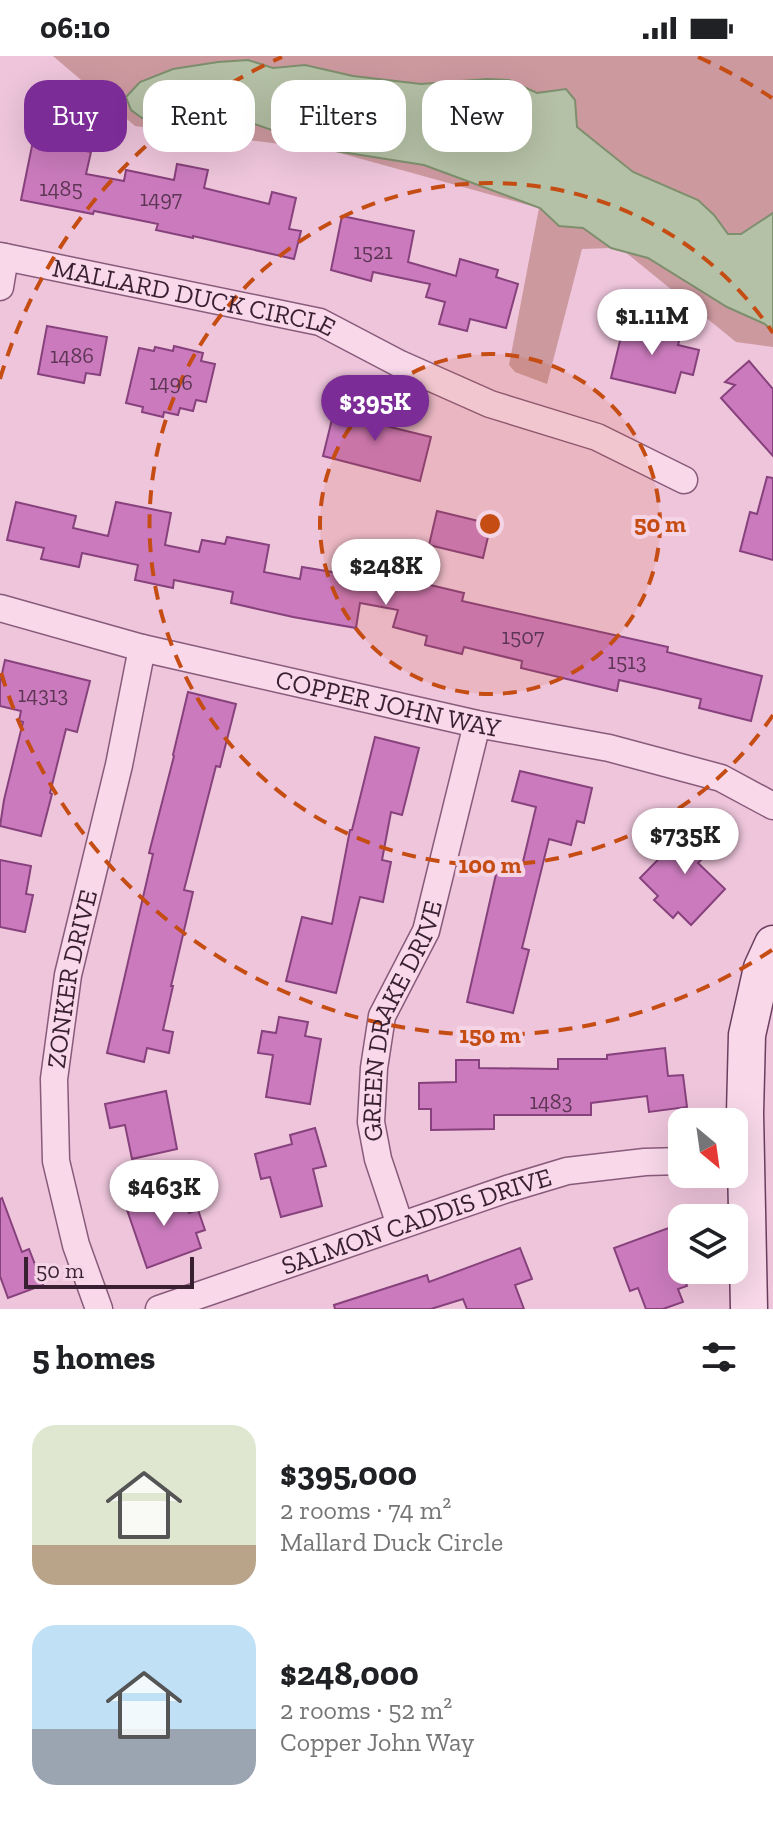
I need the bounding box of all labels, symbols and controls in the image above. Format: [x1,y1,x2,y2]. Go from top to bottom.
text: 06:10 [40,10,110,46]
chip: Buy [24,80,127,152]
chip: Rent [143,80,255,152]
chip: Filters [271,80,406,152]
chip: New [422,80,532,152]
house number: 1485 [39,175,83,202]
house number: 1497 [140,185,183,212]
house number: 1521 [353,238,393,265]
street label: MALLARD DUCK CIRCLE [50,251,341,343]
pin: $1.11M [587,289,717,357]
text: $1.11M [615,299,689,331]
house number: 1486 [50,342,94,369]
house number: 1496 [149,369,193,396]
pin: $395K [319,375,431,443]
text: $395K [339,385,411,417]
text: 50 m [634,509,686,538]
centre of rings [476,510,504,538]
pin: $248K [330,539,442,607]
text: $248K [349,549,423,581]
house number: 1507 [502,623,545,650]
house number: 1513 [608,648,646,675]
street label: COPPER JOHN WAY [273,663,503,744]
house number: 14313 [18,681,68,708]
pin: $735K [629,808,741,876]
text: $735K [650,818,720,850]
text: 100 m [459,850,521,879]
street label: ZONKER DRIVE [40,886,104,1070]
street label: GREEN DRAKE DRIVE [355,897,449,1144]
text: 150 m [459,1020,521,1049]
house number: 1483 [530,1088,572,1115]
north arrow [668,1108,748,1188]
map controls [668,1108,748,1284]
pin: $463K [108,1160,220,1228]
street label: SALMON CADDIS DRIVE [277,1161,555,1282]
text: $463K [128,1170,200,1202]
button: layers [668,1204,748,1284]
scale bar [24,1253,194,1289]
text: 50 m [36,1257,84,1284]
icon: filters [697,1335,741,1379]
text: 5 homes [32,1337,155,1378]
text: $395,000 [280,1453,417,1494]
icon: home [96,1457,192,1553]
text: 2 rooms · 74 m² [280,1494,451,1526]
text: Mallard Duck Circle [280,1526,503,1558]
text: $248,000 [280,1653,419,1694]
icon: home [96,1657,192,1753]
text: 2 rooms · 52 m² [280,1694,452,1726]
text: Copper John Way [280,1726,474,1758]

